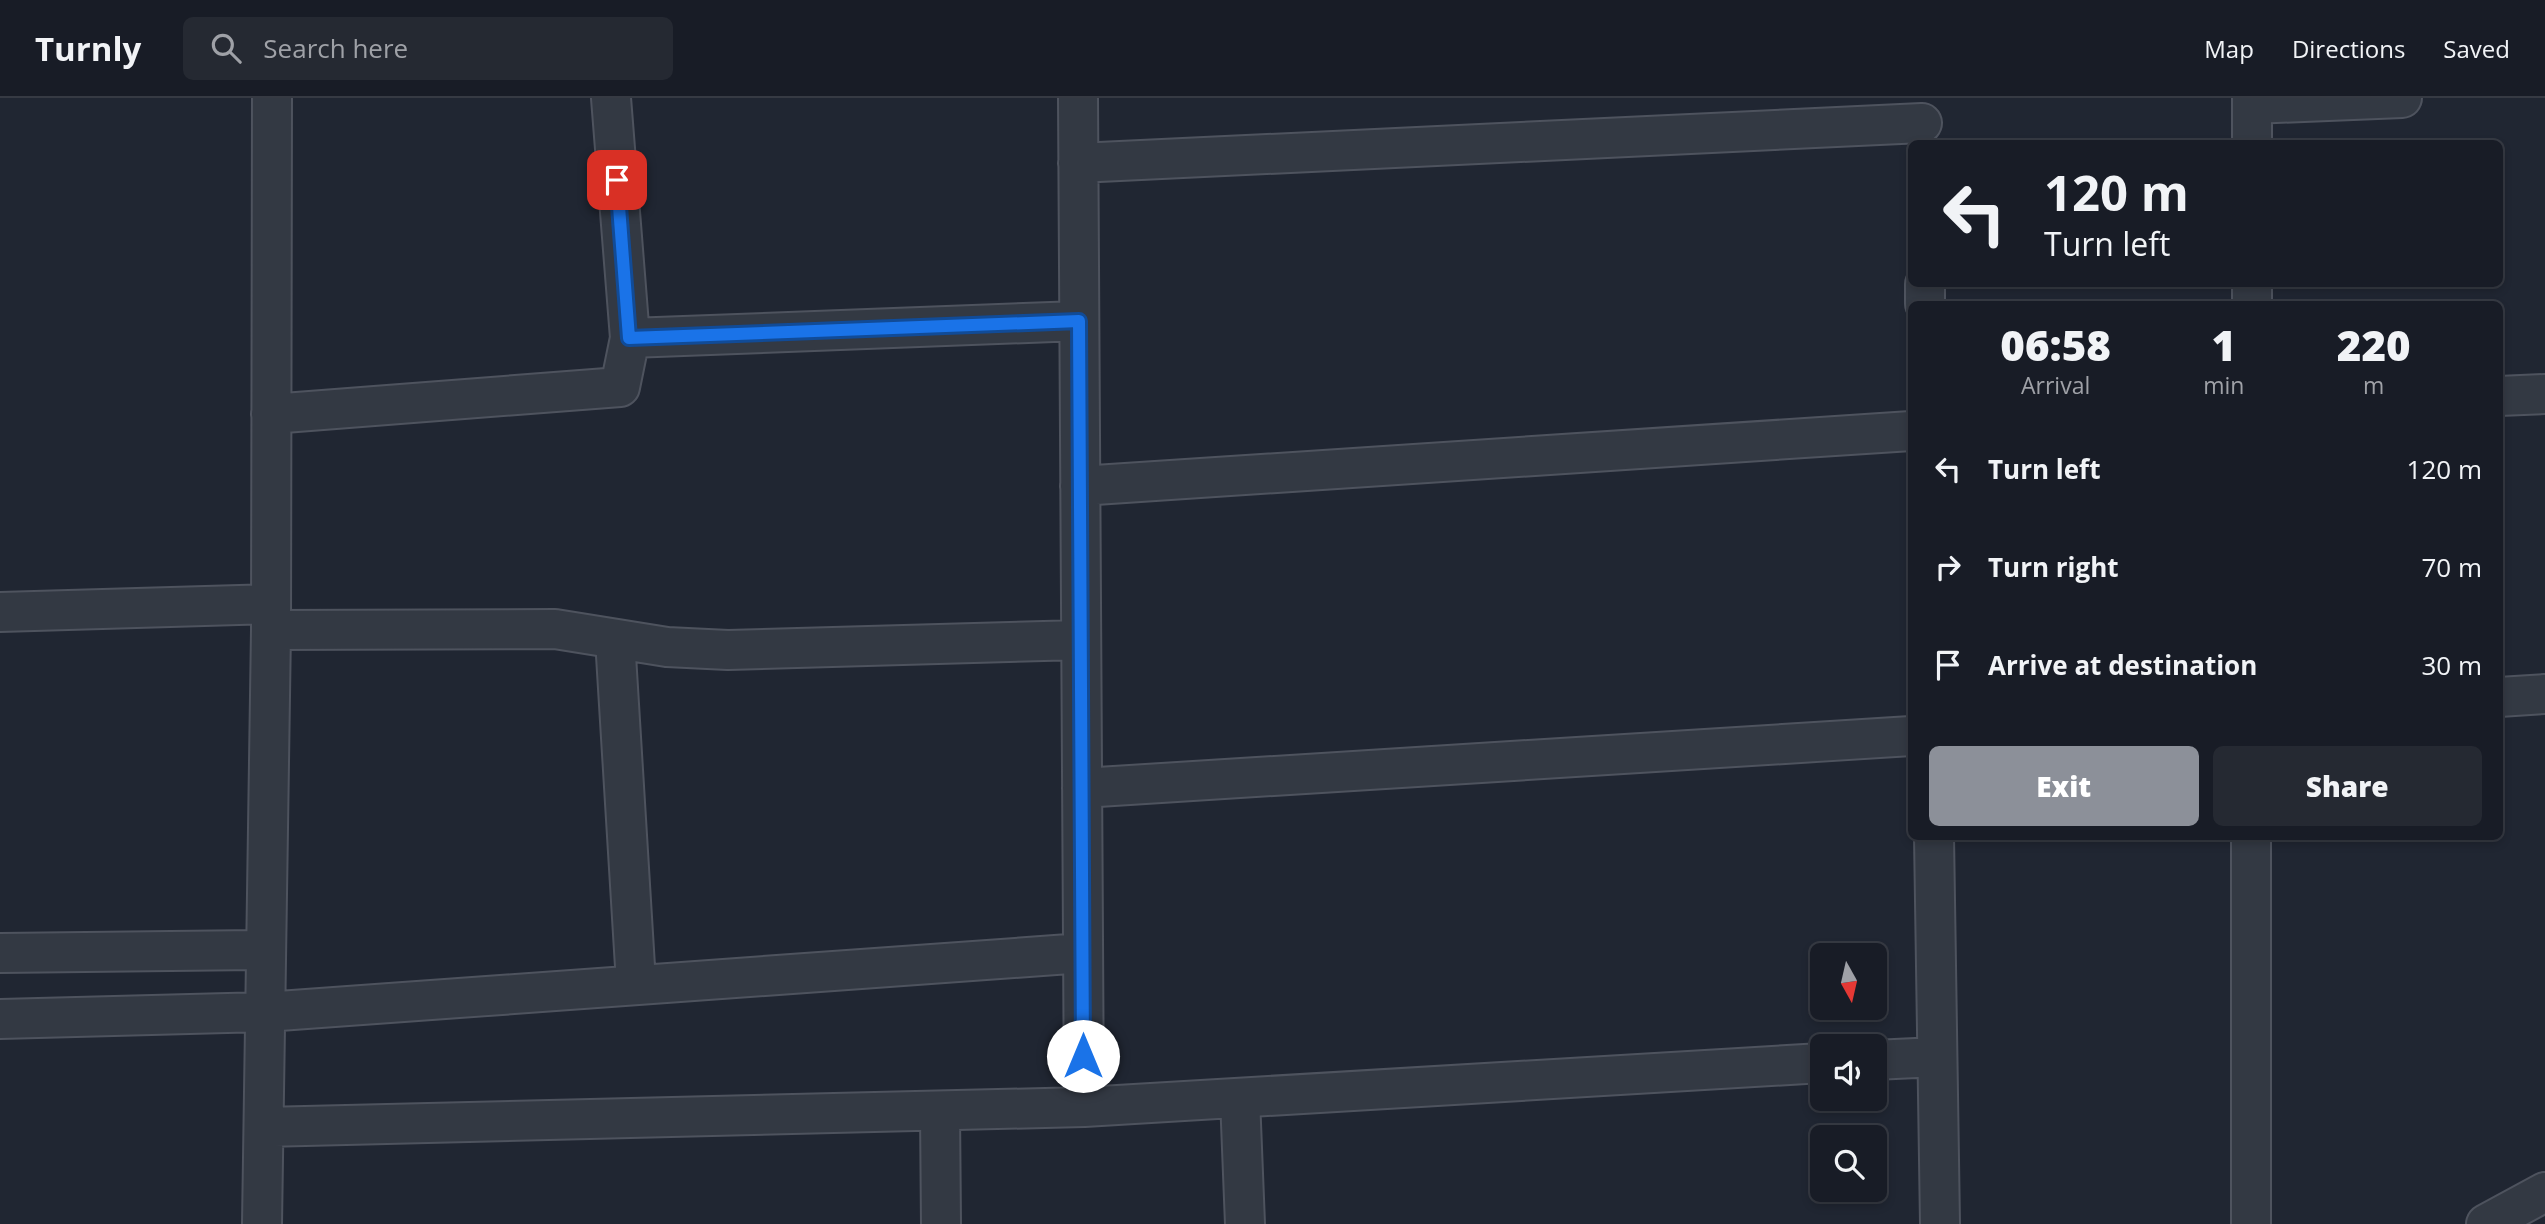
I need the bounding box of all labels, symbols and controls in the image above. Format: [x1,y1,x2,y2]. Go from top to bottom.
search box [183,17,673,80]
text: Turnly [35,26,141,71]
icon: search [207,29,245,67]
text: Search here [263,30,408,66]
text: Map [2204,32,2254,65]
text: Directions [2292,32,2405,65]
text: Saved [2443,32,2510,65]
pin [587,150,647,210]
text: 120 m [2044,159,2189,225]
icon: arrive [598,161,636,199]
icon: left [1929,168,2020,259]
text: Turn left [2044,222,2170,265]
text: 06:58 [2000,316,2111,373]
text: 1 [2212,316,2236,373]
text: 220 [2337,316,2411,373]
text: Arrival [2021,369,2090,401]
text: min [2203,369,2244,401]
text: m [2363,369,2384,401]
icon: left [1929,450,1967,488]
text: Turn left [1988,451,2100,487]
text: 120 m [2407,451,2482,487]
icon: right [1929,548,1967,586]
text: Turn right [1988,549,2119,585]
text: 70 m [2421,549,2482,585]
icon: arrive [1929,646,1967,684]
text: Arrive at destination [1988,647,2257,683]
text: 30 m [2421,647,2482,683]
button: Exit [1929,746,2199,826]
button: Share [2213,746,2482,826]
north arrow [1810,943,1886,1020]
map controls [1810,943,1887,1202]
position arrow [1046,1019,1120,1093]
button: sound [1810,1034,1887,1111]
button: search [1810,1125,1887,1202]

